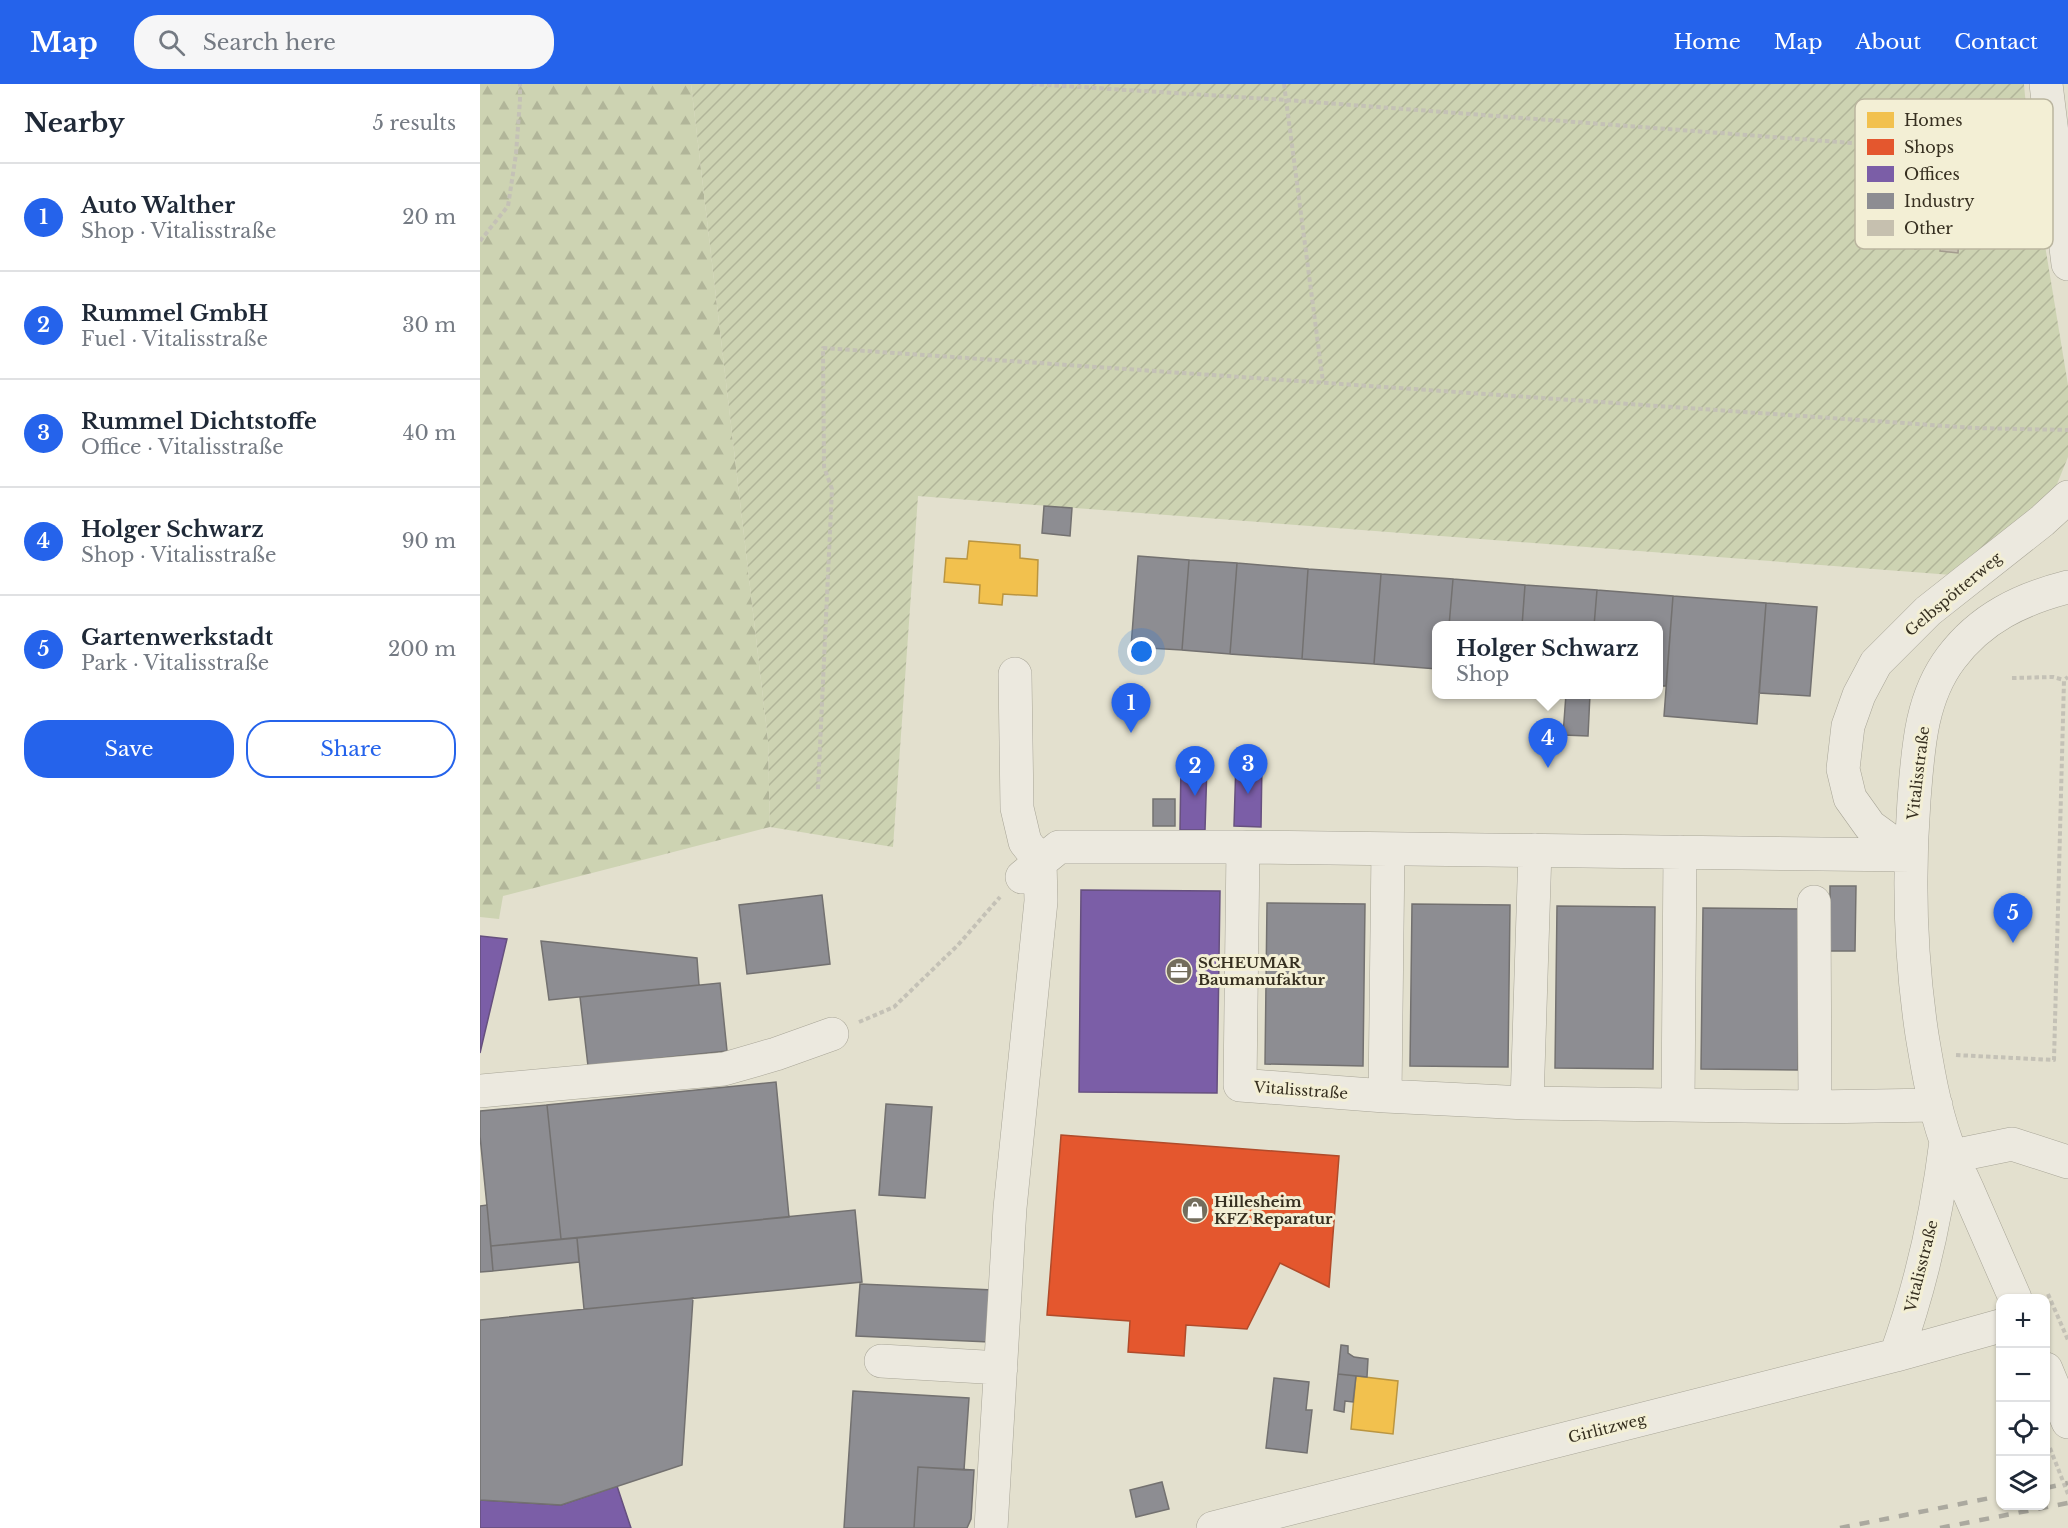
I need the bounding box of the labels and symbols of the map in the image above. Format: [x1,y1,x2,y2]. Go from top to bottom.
legend [1855,99,2053,249]
text: Homes [1904,110,1962,130]
text: Shops [1904,137,1954,157]
text: Offices [1904,164,1960,184]
text: Industry [1904,191,1975,211]
text: Other [1904,218,1953,238]
street label: Gelbspötterweg [1901,547,2006,640]
your location [1127,637,1156,666]
pin: 1 [1112,684,1150,733]
pin: 4 [1528,718,1568,768]
street label: Vitalisstraße [1903,725,1933,822]
pin: 3 [1228,744,1268,794]
pin: 2 [1176,746,1214,796]
pin: 5 [1994,894,2032,943]
place label: SCHEUMAR Baumanufaktur [1198,953,1326,989]
office icon: SCHEUMAR Baumanufaktur [1164,956,1194,986]
street label: Vitalisstraße [1252,1077,1349,1103]
place label: Hillesheim KFZ Reparatur [1214,1192,1333,1228]
shop icon: Hillesheim KFZ Reparatur [1180,1195,1210,1225]
street label: Vitalisstraße [1900,1218,1942,1315]
street label: Girlitzweg [1566,1409,1649,1447]

